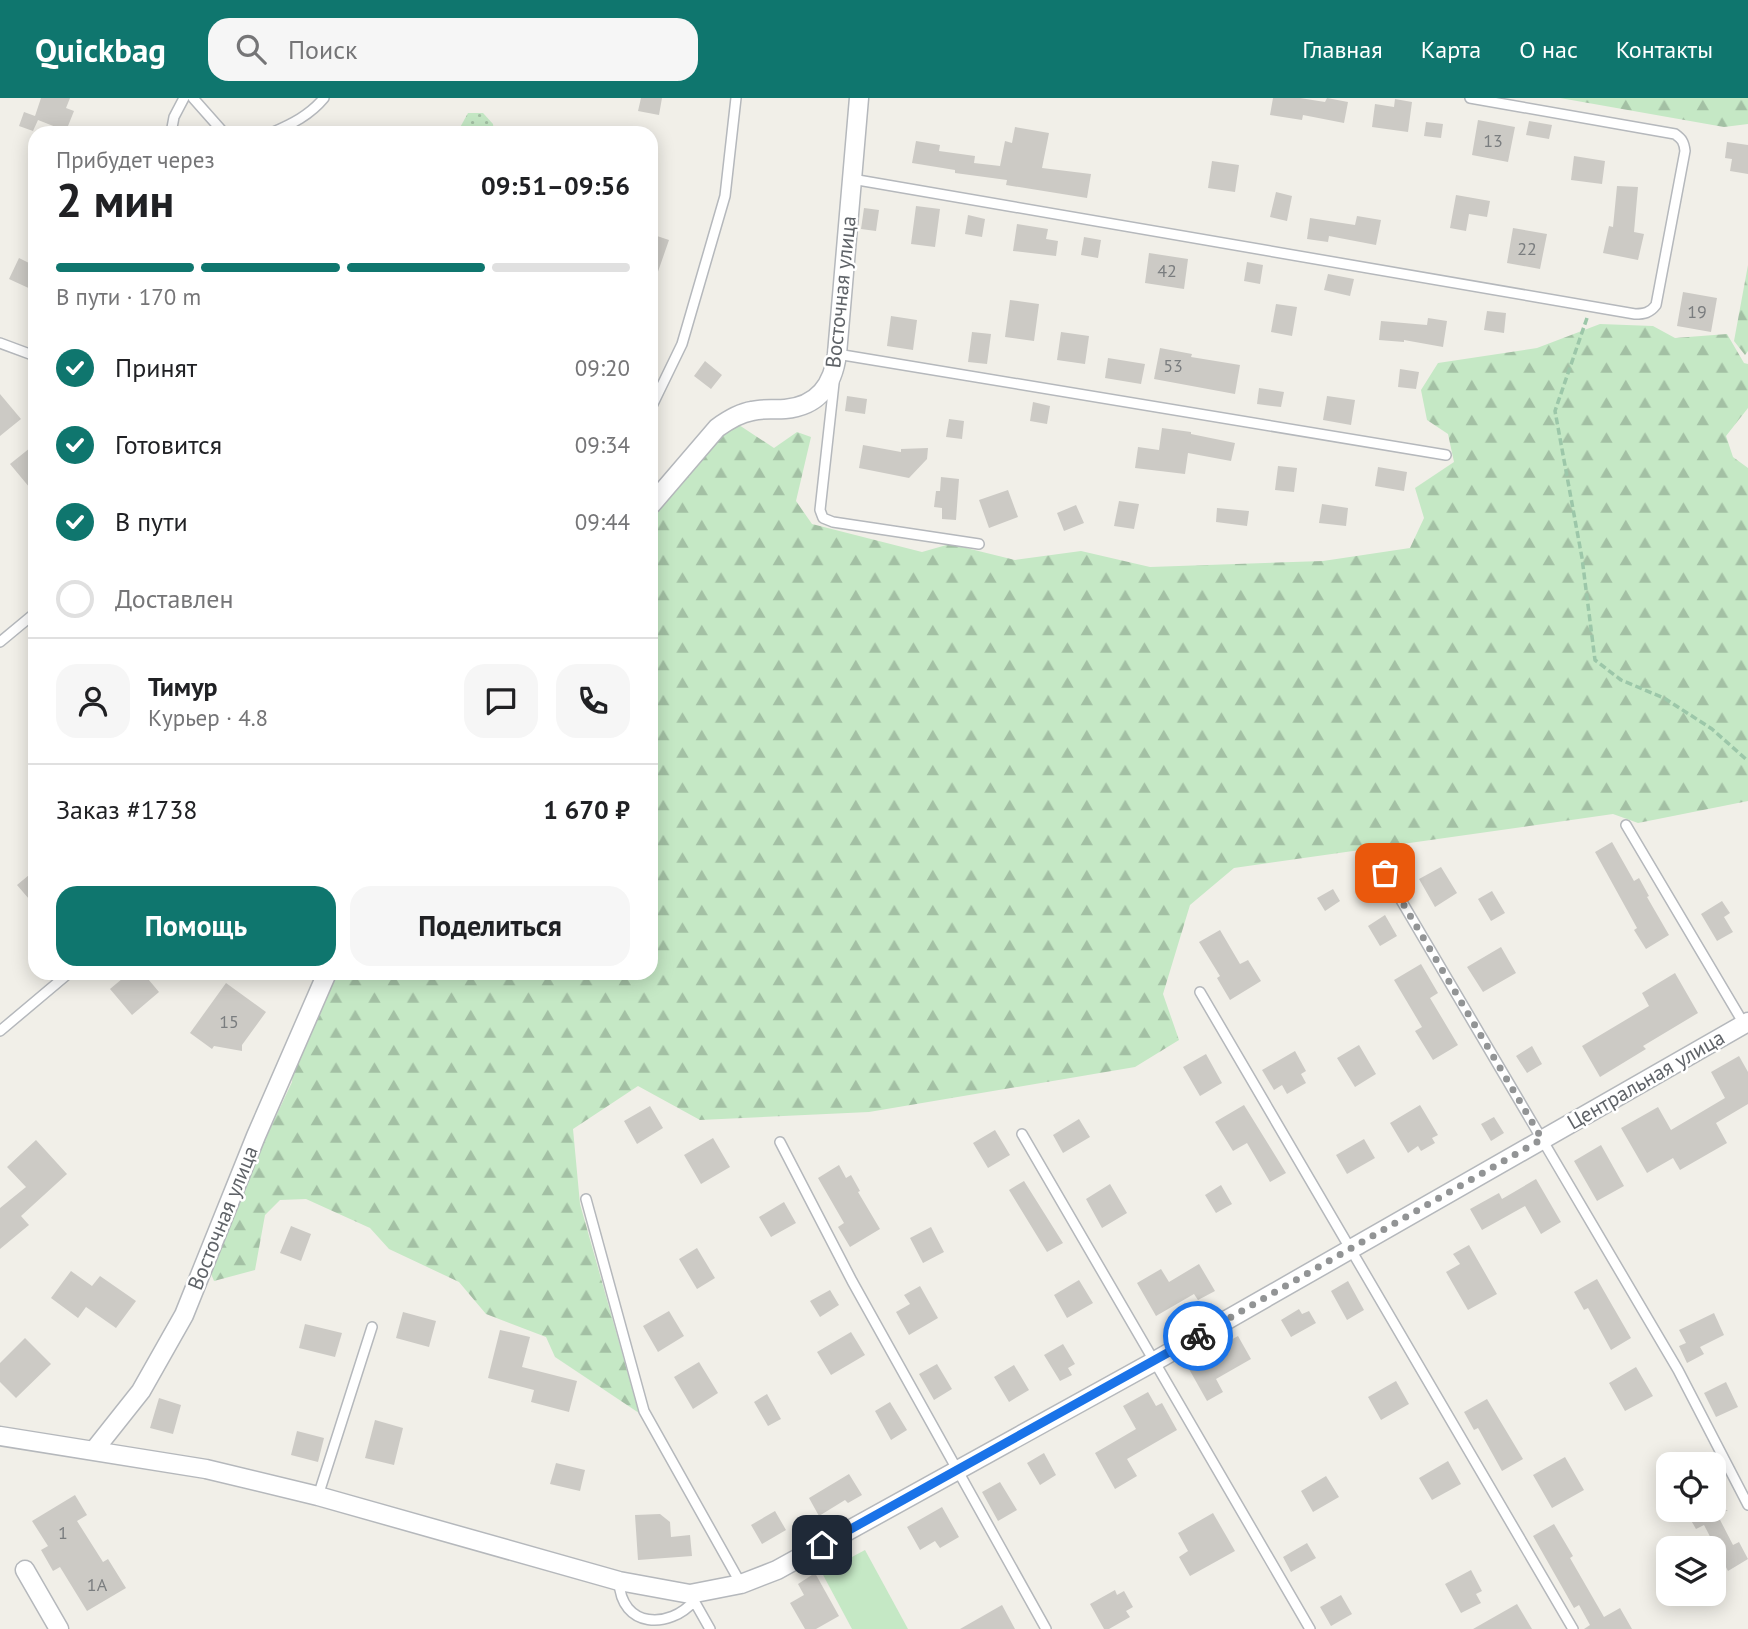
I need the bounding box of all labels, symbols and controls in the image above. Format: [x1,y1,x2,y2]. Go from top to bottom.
search box [208,18,698,81]
text: Quickbag [35,28,166,71]
icon: search [232,30,270,68]
text: Поиск [288,33,357,66]
text: Главная [1302,34,1383,65]
text: Карта [1421,34,1481,65]
text: О нас [1519,34,1578,65]
text: Контакты [1616,34,1713,65]
house number: 13 [1483,129,1503,152]
text: Прибудет через [56,145,215,174]
text: 09:51–09:56 [481,169,630,202]
text: 2 мин [56,170,174,230]
street label: Восточная улица [819,214,862,369]
house number: 22 [1517,237,1537,260]
house number: 42 [1157,259,1177,282]
text: В пути · 170 m [56,282,201,311]
house number: 19 [1687,300,1707,323]
icon: check [56,349,94,387]
text: Принят [115,351,197,384]
text: 09:20 [575,353,630,382]
house number: 53 [1163,354,1183,377]
icon: check [56,426,94,464]
text: Готовится [115,428,222,461]
text: 09:34 [575,430,630,459]
icon: check [56,503,94,541]
text: В пути [115,505,188,538]
text: 09:44 [575,507,630,536]
text: Доставлен [115,582,234,615]
button: person [56,664,130,738]
button: chat [464,664,538,738]
button: phone [556,664,630,738]
text: Тимур [148,670,218,703]
text: Курьер · 4.8 [148,703,268,732]
text: Заказ #1738 [56,793,198,826]
text: 1 670 ₽ [543,793,630,826]
pin [1355,843,1415,903]
icon: bag [1366,854,1404,892]
button: Помощь [56,886,336,966]
button: Поделиться [350,886,630,966]
house number: 15 [219,1010,239,1033]
street label: Центральная улица [1562,1024,1729,1136]
street label: Восточная улица [181,1142,264,1294]
courier [1163,1301,1233,1371]
icon: bike [1179,1317,1217,1355]
map controls [1656,1452,1726,1606]
button: locate [1656,1452,1726,1522]
pin [792,1515,852,1575]
house number: 1 [58,1521,68,1544]
icon: home [803,1526,841,1564]
button: layers [1656,1536,1726,1606]
house number: 1А [87,1573,108,1596]

